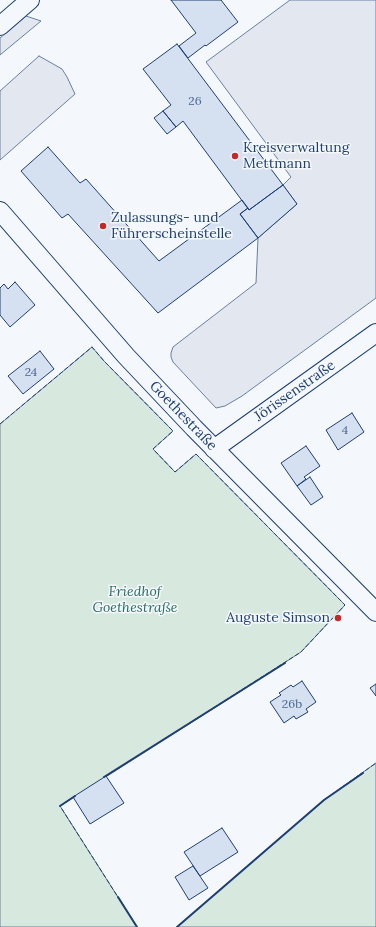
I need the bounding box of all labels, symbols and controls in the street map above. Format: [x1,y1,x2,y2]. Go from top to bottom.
house number: 26 [188,95,202,109]
place label: Kreisverwaltung Mettmann [243,140,349,172]
marker: Kreisverwaltung Mettmann [230,151,240,161]
place label: Zulassungs- und Führerscheinstelle [111,210,232,242]
marker: Zulassungs- und Führerscheinstelle [98,221,108,231]
street label: Jörissenstraße [251,357,339,425]
house number: 24 [25,366,37,380]
street label: Goethestraße [146,378,220,454]
house number: 4 [342,424,348,438]
park label: Friedhof Goethestraße [93,584,177,616]
place label: Auguste Simson [226,610,330,626]
marker: Auguste Simson [333,613,343,623]
house number: 26b [282,698,302,712]

